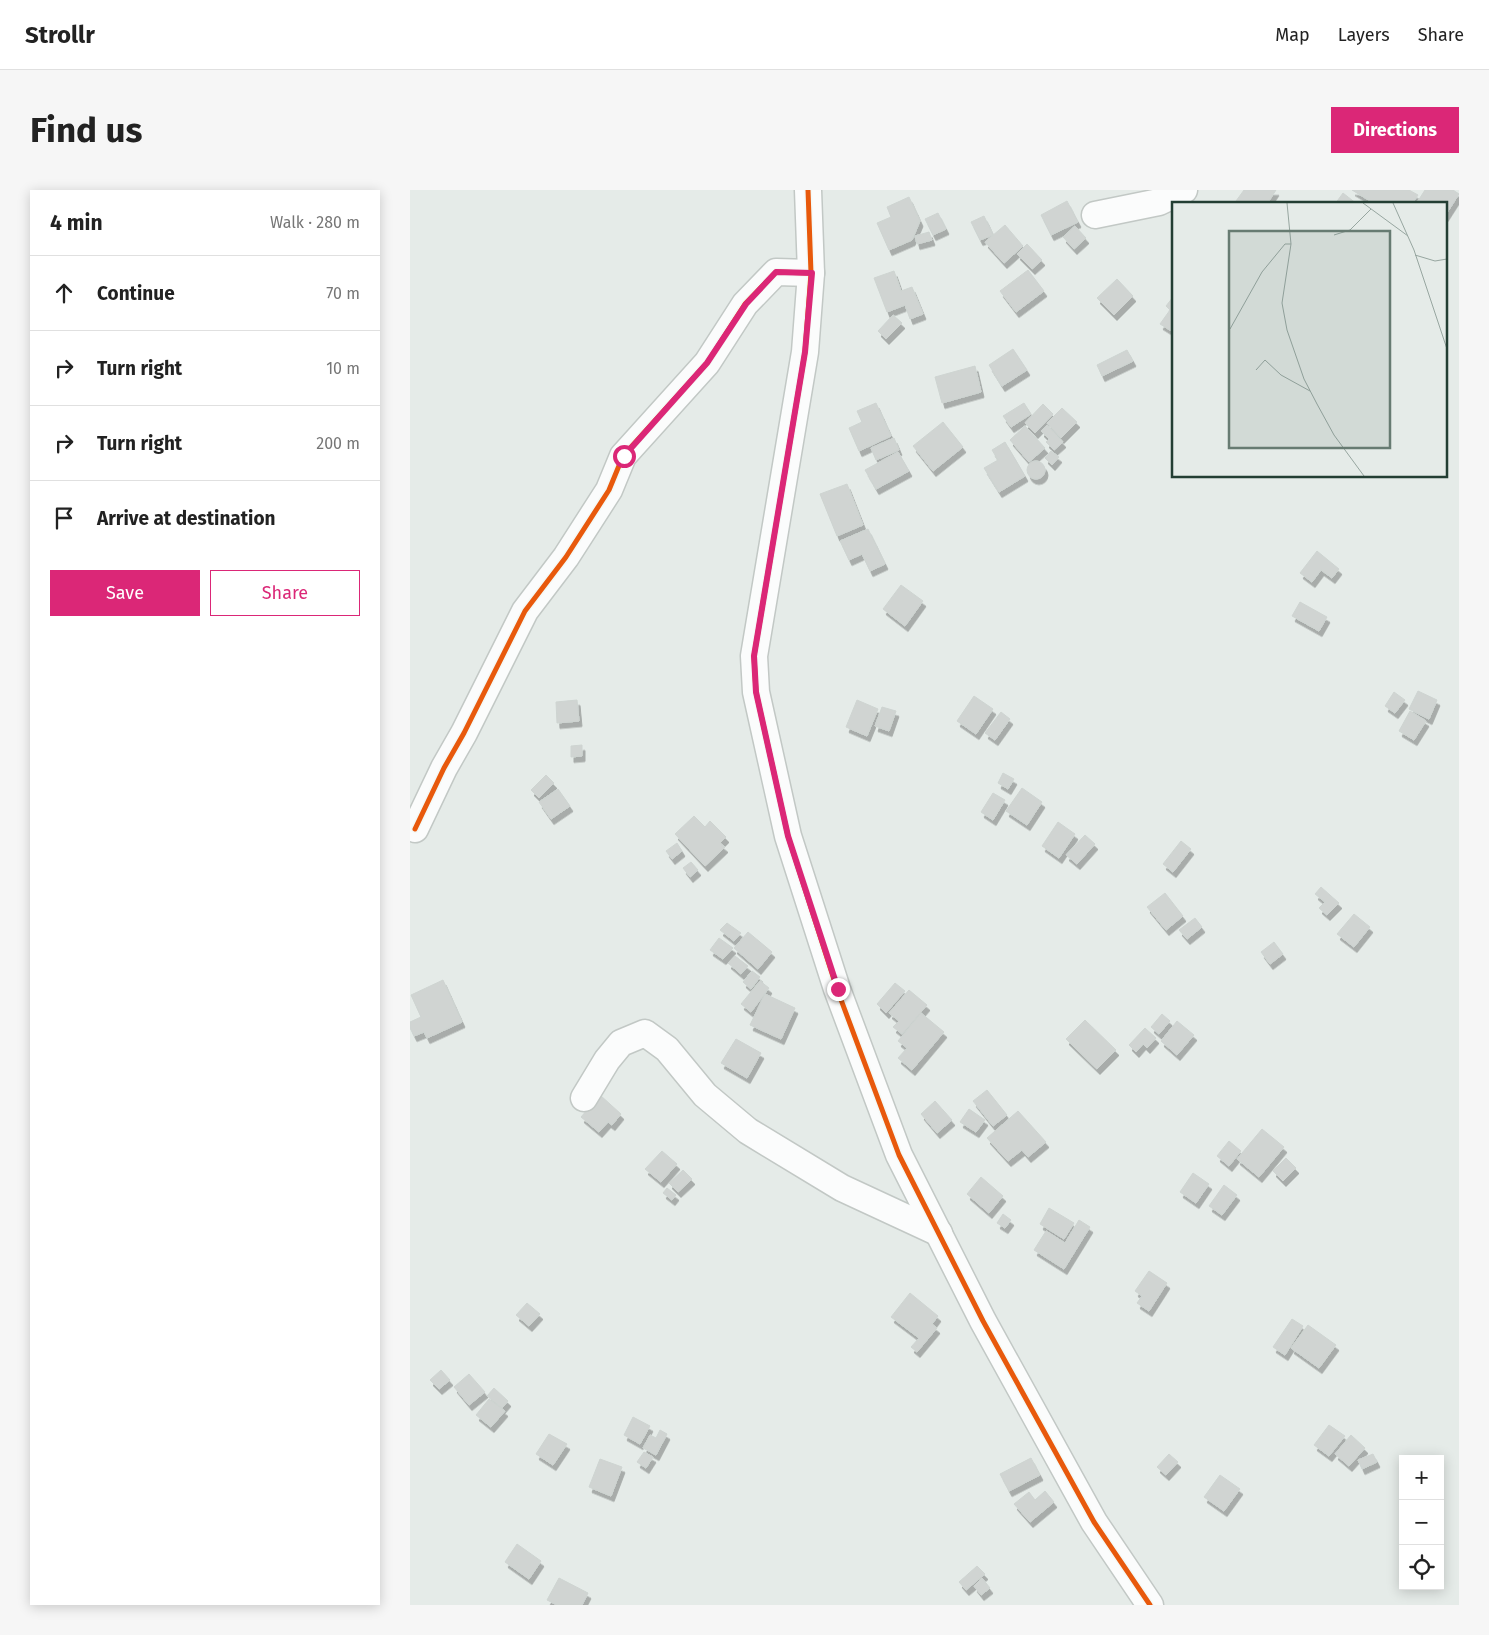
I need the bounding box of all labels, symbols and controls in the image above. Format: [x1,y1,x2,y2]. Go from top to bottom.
text: Strollr [25,21,95,49]
text: Map [1275,24,1310,46]
text: Layers [1338,24,1390,46]
text: Share [1418,24,1464,46]
button: Directions [1331,107,1459,153]
text: Find us [30,109,142,151]
inset map [1172,202,1446,478]
text: 4 min [50,210,103,236]
text: Walk · 280 m [270,213,360,232]
icon: ahead [50,279,78,307]
text: Continue [97,282,175,305]
text: 70 m [326,284,360,303]
icon: right [50,354,78,382]
text: Turn right [97,357,182,380]
text: 10 m [326,359,360,378]
icon: right [50,429,78,457]
text: Turn right [97,432,182,455]
text: 200 m [316,434,360,453]
route start [613,445,636,468]
icon: arrive [50,504,78,532]
text: Arrive at destination [97,507,276,530]
button: Save [50,570,200,616]
button: Share [210,570,360,616]
route end [827,978,850,1001]
map controls [1399,1455,1444,1590]
button: + [1399,1455,1444,1500]
button: − [1399,1500,1444,1545]
button: locate [1399,1545,1444,1590]

